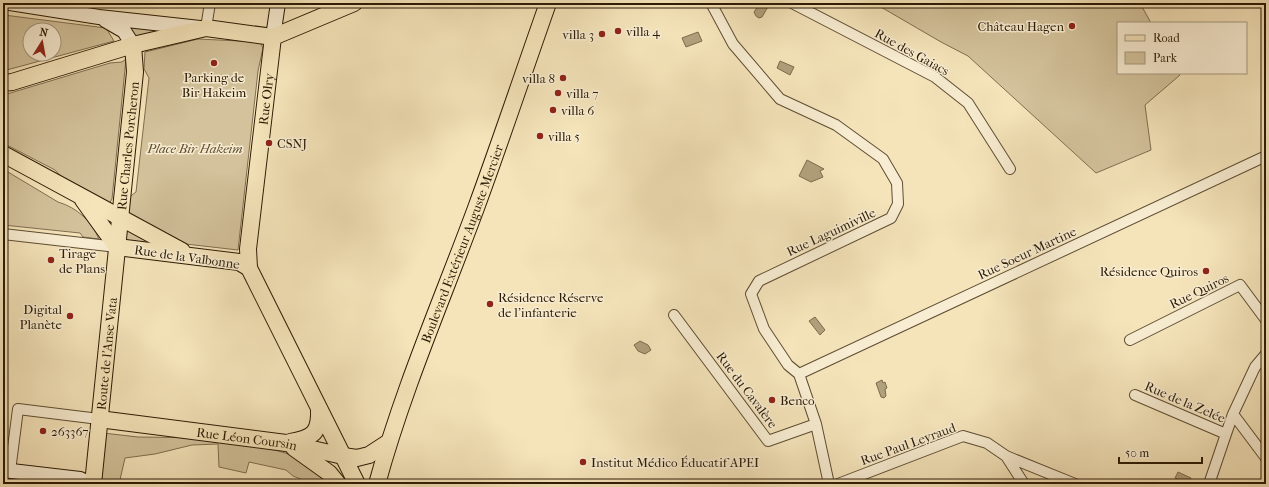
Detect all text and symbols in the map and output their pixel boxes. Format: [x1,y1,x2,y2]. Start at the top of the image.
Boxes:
place label: Château Hagen [978,19,1064,34]
marker: Château Hagen [1067,21,1077,31]
north arrow [22,22,62,62]
legend [1117,22,1247,74]
place label: villa 4 [626,24,660,39]
text: N [38,25,50,40]
street label: Rue des Gaiacs [872,25,952,79]
marker: villa 4 [613,26,623,36]
place label: villa 3 [562,27,594,42]
marker: villa 3 [597,29,607,39]
text: Road [1153,31,1180,45]
text: Park [1153,51,1178,65]
marker: Parking de Bir Hakeim [209,58,219,68]
place label: Parking de Bir Hakeim [182,70,246,100]
street label: Rue Olry [255,71,276,126]
place label: villa 8 [522,71,555,86]
marker: villa 8 [558,73,568,83]
street label: Rue Charles Porcheron [113,80,142,211]
place label: villa 7 [566,86,599,101]
marker: villa 7 [553,88,563,98]
place label: villa 6 [561,103,595,118]
marker: villa 6 [548,105,558,115]
place label: villa 5 [548,129,580,144]
marker: villa 5 [535,131,545,141]
place label: CSNJ [277,136,307,151]
marker: CSNJ [264,138,274,148]
park label: Place Bir Hakeim [146,141,243,156]
street label: Boulevard Extérieur Auguste Mercier [417,142,506,345]
street label: Rue Laguimiville [784,205,878,259]
street label: Rue Soeur Martine [975,223,1079,282]
street label: Rue de la Valbonne [133,242,241,272]
place label: Tirage de Plans [59,246,105,276]
marker: Tirage de Plans [46,255,56,265]
place label: Résidence Quiros [1100,264,1198,279]
marker: Résidence Quiros [1201,266,1211,276]
street label: Rue Quiros [1167,270,1231,312]
place label: Résidence Réserve de l'infanterie [498,290,604,320]
street label: Route de l'Anse Vata [93,296,120,411]
marker: Résidence Réserve de l'infanterie [485,299,495,309]
place label: Digital Planète [20,302,63,332]
marker: Digital Planète [65,311,75,321]
street label: Rue du Cavalère [713,349,781,432]
street label: Rue de la Zelée [1143,378,1228,426]
place label: Benco [780,393,815,408]
marker: Benco [767,395,777,405]
street label: Rue Paul Leyraud [858,420,958,468]
place label: 263367 [51,424,89,439]
street label: Rue Léon Coursin [196,424,299,453]
marker: 263367 [38,426,48,436]
scale bar [1119,439,1202,465]
text: 50 m [1125,446,1149,460]
place label: Institut Médico Éducatif APEI [591,455,759,470]
marker: Institut Médico Éducatif APEI [578,457,588,467]

